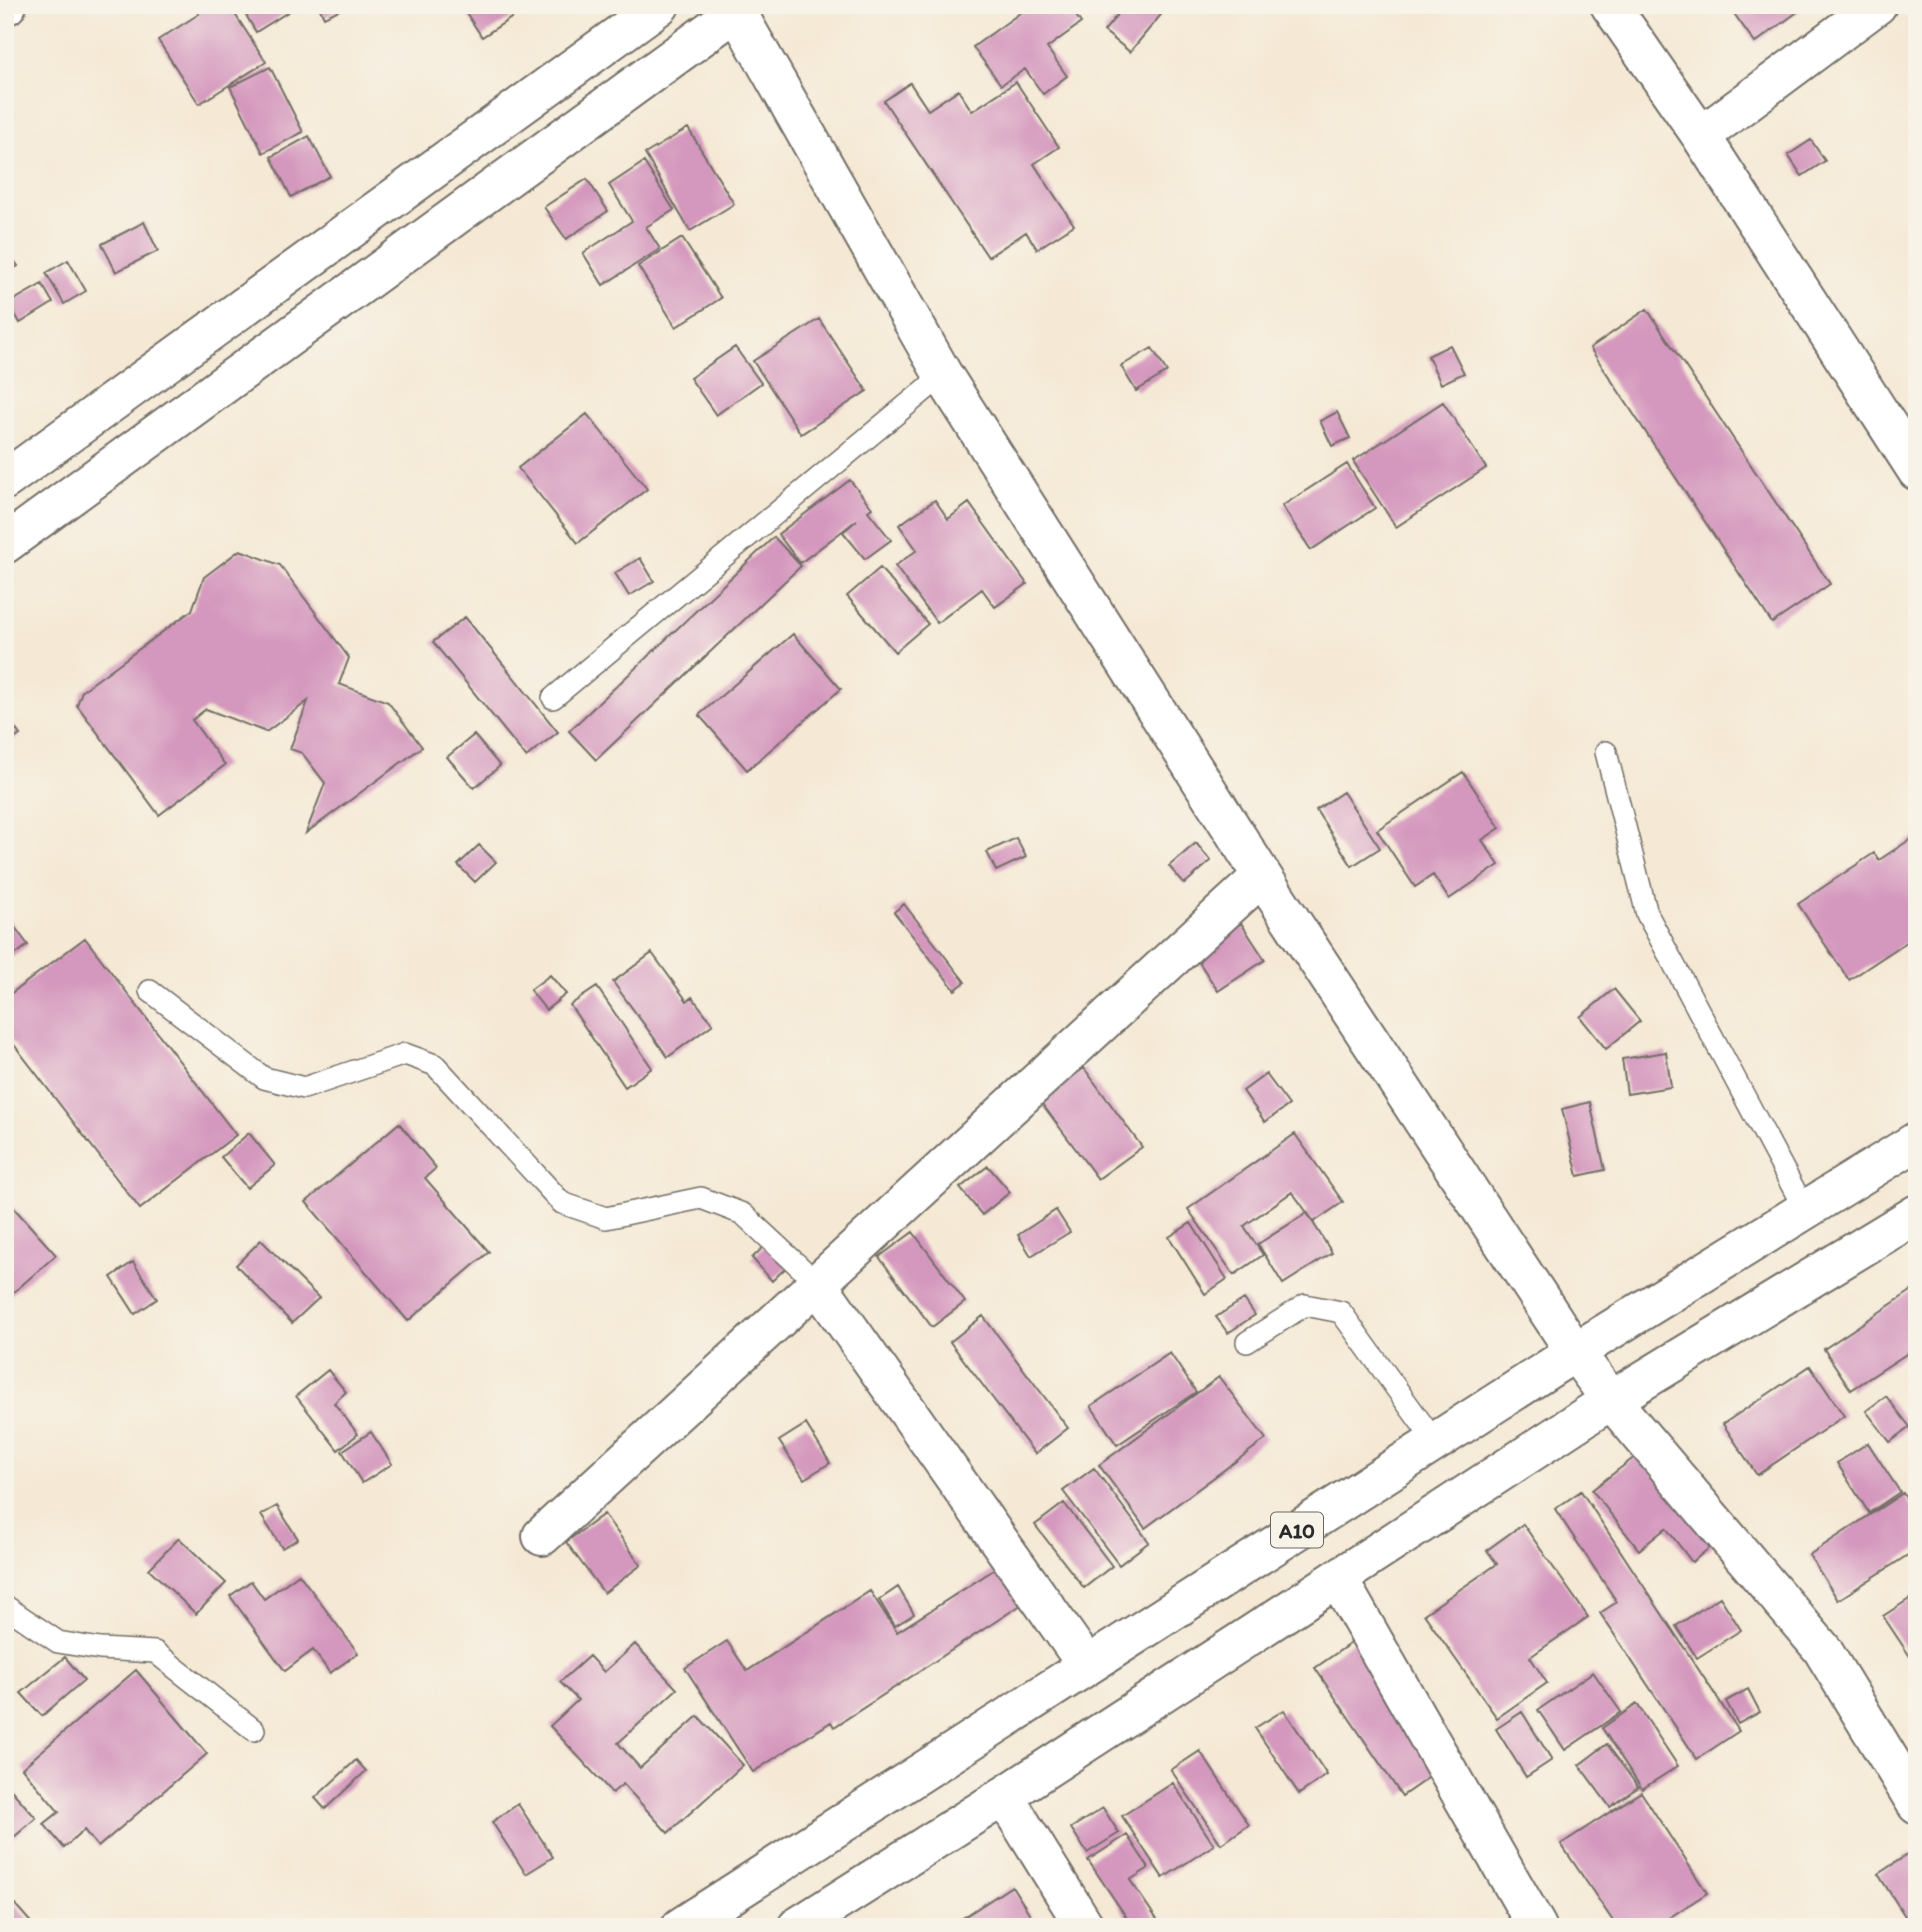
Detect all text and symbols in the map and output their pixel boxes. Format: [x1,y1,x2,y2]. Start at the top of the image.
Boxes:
road number: A10 [1271,1512,1323,1548]

